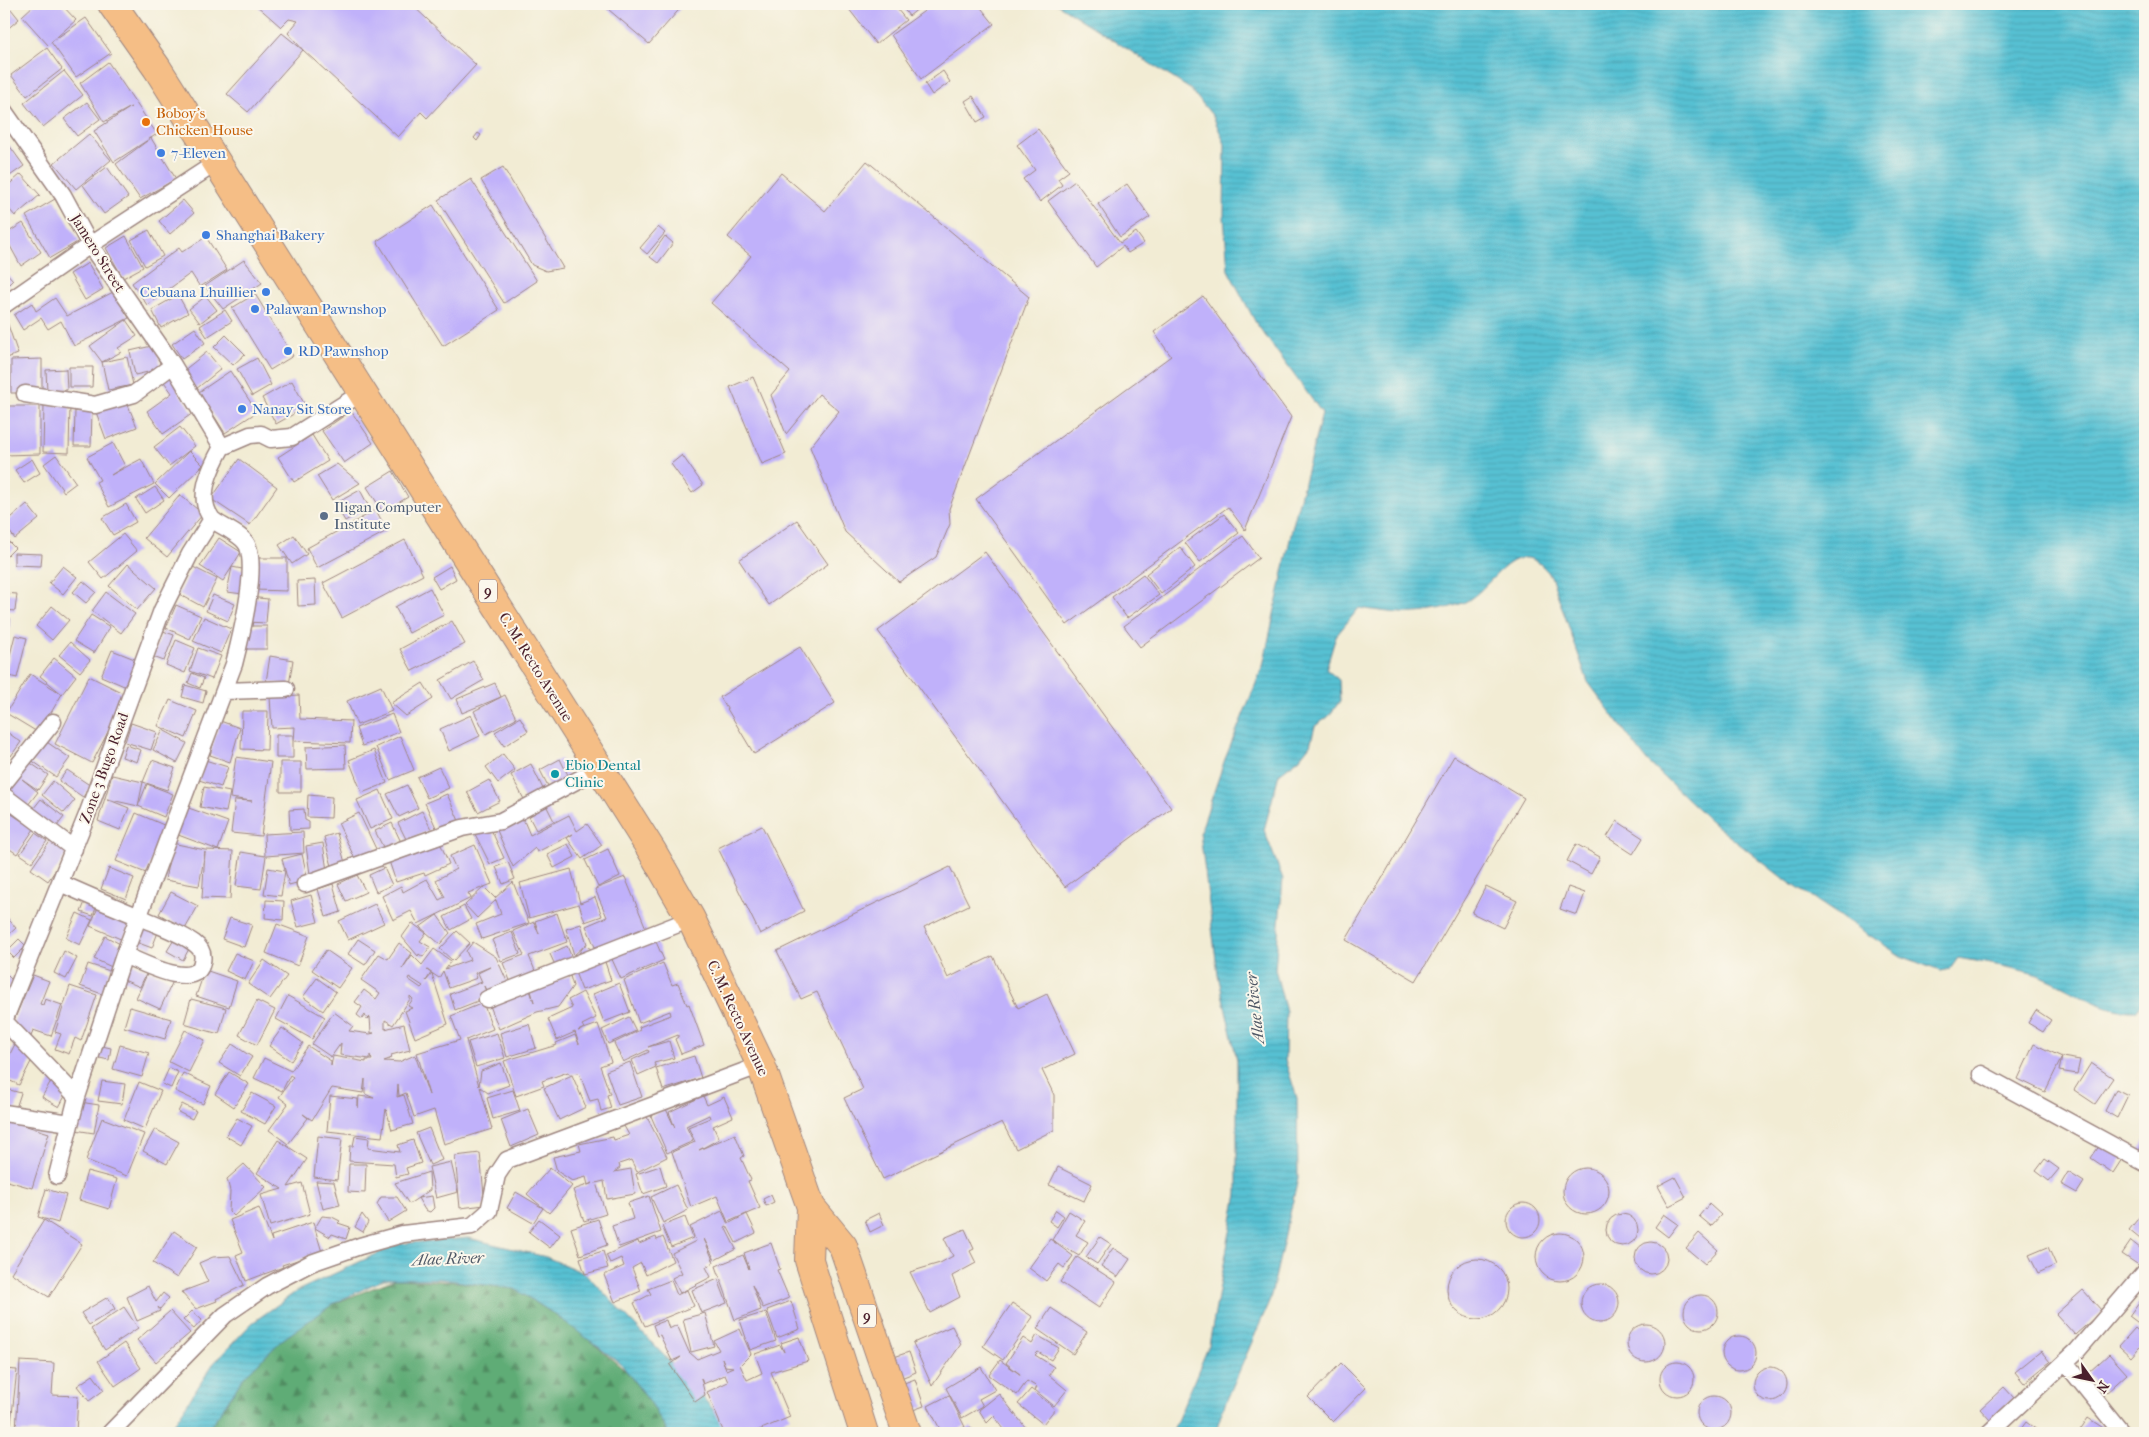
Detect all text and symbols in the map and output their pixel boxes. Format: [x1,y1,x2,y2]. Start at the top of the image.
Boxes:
place label: Boboy's Chicken House [156,104,253,139]
marker: Boboy's Chicken House [140,116,152,128]
place label: 7-Eleven [171,144,226,162]
marker: 7-Eleven [155,147,167,159]
street label: Jamero Street [66,210,129,296]
place label: Shanghai Bakery [216,226,326,244]
marker: Shanghai Bakery [200,229,212,241]
place label: Cebuana Lhuillier [140,283,257,301]
marker: Cebuana Lhuillier [260,286,272,298]
place label: Palawan Pawnshop [265,300,387,318]
marker: Palawan Pawnshop [249,303,261,315]
place label: RD Pawnshop [298,342,389,360]
marker: RD Pawnshop [282,345,294,357]
place label: Nanay Sit Store [252,400,352,418]
marker: Nanay Sit Store [236,403,248,415]
place label: Iligan Computer Institute [334,498,442,533]
marker: Iligan Computer Institute [318,510,330,522]
road number: 9 [479,580,497,602]
street label: C. M. Recto Avenue [495,609,577,725]
street label: Zone 3 Bugo Road [76,709,133,826]
place label: Ebio Dental Clinic [565,756,641,791]
marker: Ebio Dental Clinic [549,768,561,780]
street label: C. M. Recto Avenue [703,957,773,1079]
water label: Alae River [1241,970,1268,1047]
water label: Alae River [410,1248,486,1269]
road number: 9 [858,1304,876,1328]
north arrow [2066,1354,2116,1404]
text: N [2092,1378,2113,1396]

